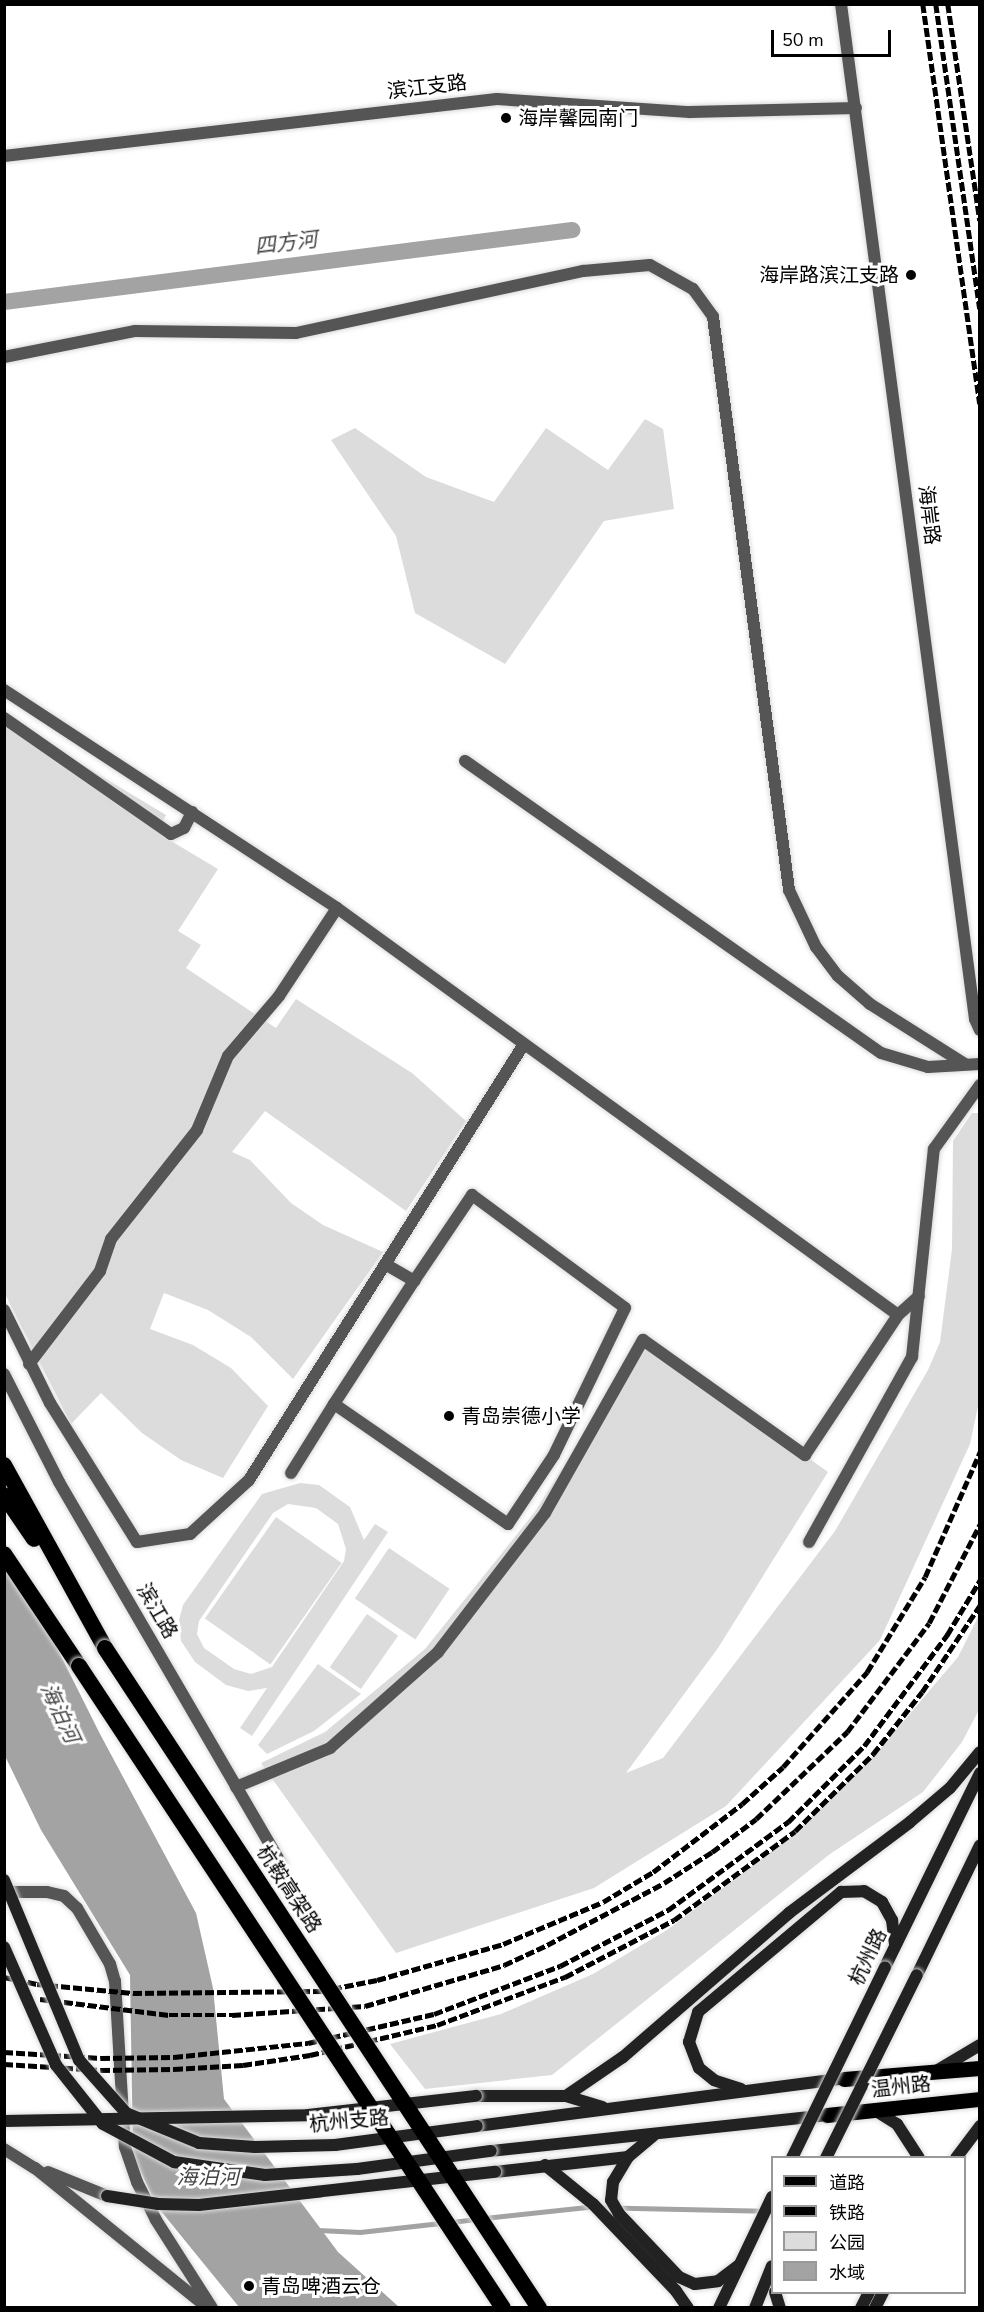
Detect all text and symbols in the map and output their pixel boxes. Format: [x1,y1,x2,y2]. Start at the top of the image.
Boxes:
scale bar [774,18,894,56]
text: 50 m [782,28,824,52]
street label: 滨江支路 [386,70,468,104]
place label: 海岸馨园南门 [518,106,638,130]
marker: 海岸馨园南门 [499,111,513,125]
water label: 四方河 [253,227,319,259]
place label: 海岸路滨江支路 [759,263,899,287]
marker: 海岸路滨江支路 [904,268,918,282]
street label: 海岸路 [913,484,945,546]
place label: 青岛崇德小学 [461,1404,581,1428]
marker: 青岛崇德小学 [442,1409,456,1423]
street label: 滨江路 [132,1579,182,1643]
water label: 海泊河 [35,1679,85,1747]
street label: 杭鞍高架路 [252,1841,326,1937]
street label: 杭州路 [844,1925,892,1989]
street label: 温州路 [870,2072,932,2102]
street label: 杭州支路 [308,2106,390,2136]
legend [771,2156,966,2294]
water label: 海泊河 [177,2164,239,2190]
text: 道路 [829,2171,865,2195]
text: 铁路 [829,2201,865,2225]
text: 公园 [829,2231,865,2255]
text: 水域 [829,2261,865,2285]
place label: 青岛啤酒云仓 [261,2274,381,2298]
marker: 青岛啤酒云仓 [242,2279,256,2293]

